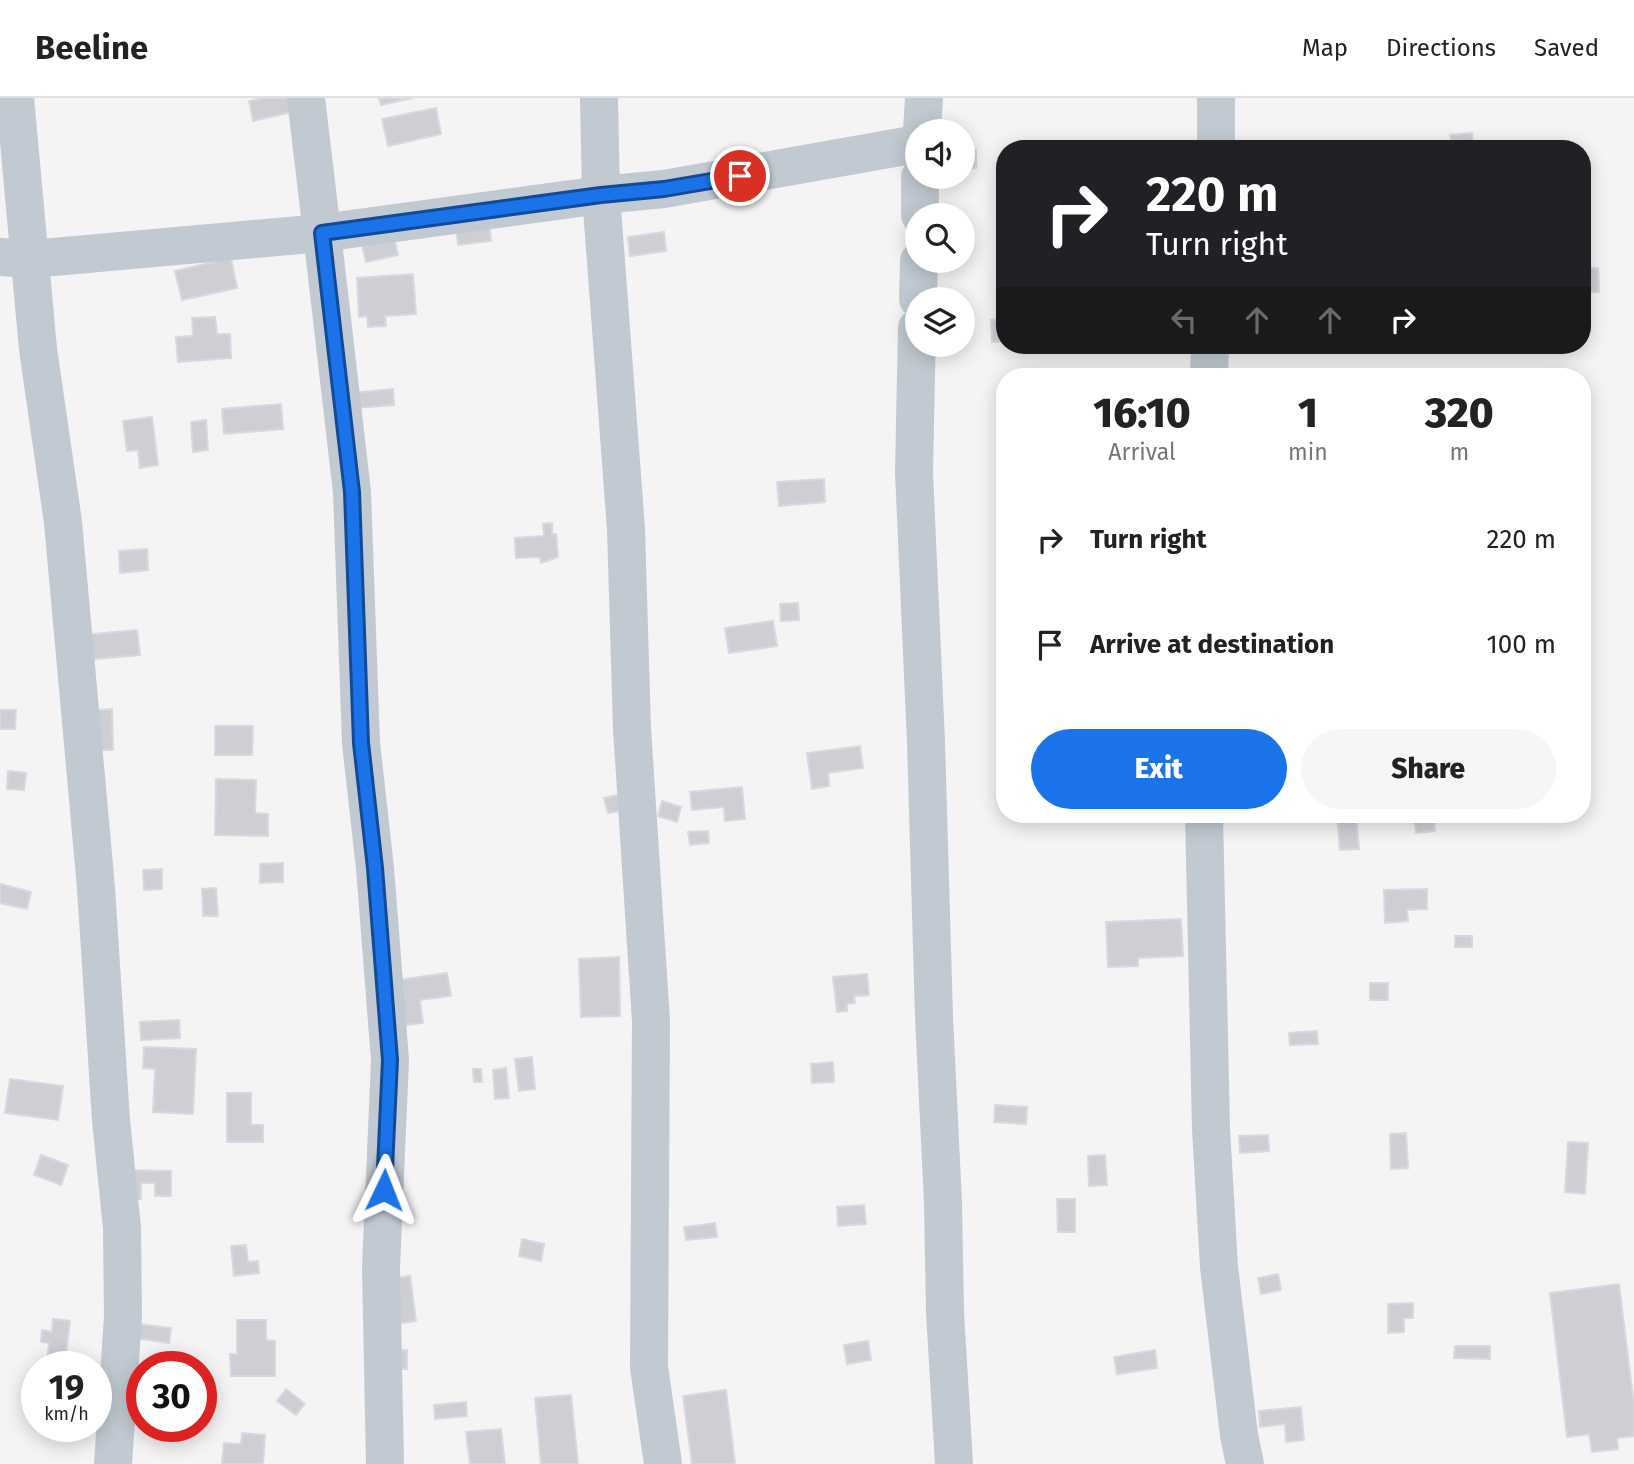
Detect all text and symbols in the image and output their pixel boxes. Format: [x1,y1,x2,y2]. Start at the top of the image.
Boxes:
text: Beeline [35,28,148,68]
text: Map [1302,34,1348,62]
text: Directions [1386,34,1496,62]
text: Saved [1534,34,1599,62]
map controls [905,119,975,357]
button: sound [905,119,975,189]
pin [710,146,770,206]
icon: arrive [721,157,759,195]
text: 220 m [1146,165,1278,224]
icon: right [1031,168,1122,259]
button: search [905,203,975,273]
text: Turn right [1146,225,1288,263]
button: layers [905,287,975,357]
icon: left [1165,301,1203,339]
icon: ahead [1238,301,1276,339]
icon: ahead [1311,301,1349,339]
icon: right [1384,301,1422,339]
text: 16:10 [1093,388,1191,438]
text: 1 [1298,388,1318,438]
text: 320 [1425,388,1494,438]
text: Arrival [1108,438,1176,466]
text: min [1288,438,1328,466]
text: m [1450,438,1469,466]
icon: right [1031,521,1069,559]
text: Turn right [1090,524,1207,555]
text: 220 m [1487,524,1556,555]
icon: arrive [1031,626,1069,664]
text: Arrive at destination [1090,629,1334,660]
text: 100 m [1487,629,1556,660]
button: Exit [1031,729,1287,809]
button: Share [1301,729,1556,809]
position arrow [347,1153,421,1227]
speed limit sign: 30 [126,1351,217,1442]
text: 19 [49,1366,84,1408]
text: km/h [44,1403,89,1425]

